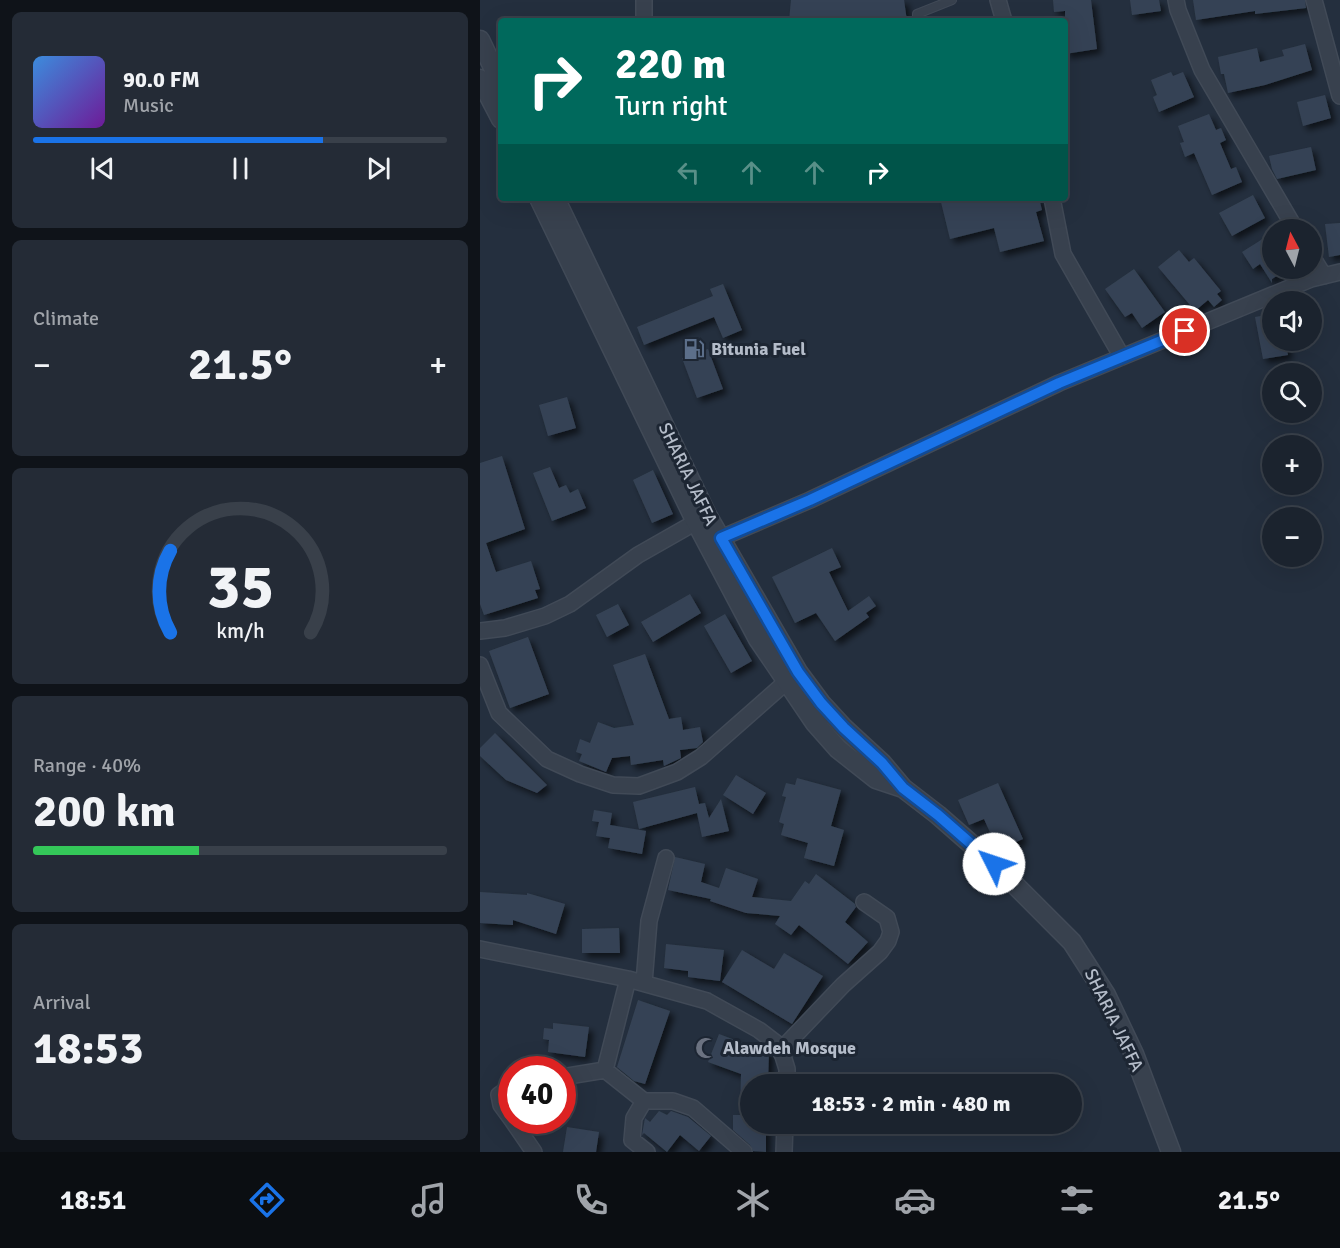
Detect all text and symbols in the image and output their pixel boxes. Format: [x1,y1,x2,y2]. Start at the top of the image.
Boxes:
text: 220 m [615,39,726,90]
icon: right [516,42,594,120]
text: 90.0 FM [123,66,200,93]
text: Turn right [615,90,728,123]
text: Music [123,93,174,118]
icon: previous [86,152,119,185]
icon: pause [224,152,257,185]
icon: next [362,152,395,185]
icon: left [672,156,705,189]
icon: ahead [735,156,768,189]
icon: ahead [798,156,831,189]
icon: right [861,156,894,189]
north arrow [1262,219,1322,279]
map controls [1262,219,1322,567]
button: sound [1262,291,1322,351]
pin [1159,305,1210,356]
text: Climate [33,306,99,331]
icon: arrive [1168,314,1201,347]
text: 21.5° [188,337,292,392]
fuel station icon: Bitunia Fuel [682,337,706,361]
place label: Bitunia Fuel [711,338,806,360]
text: − [33,345,51,386]
text: + [429,345,447,386]
button: search [1262,363,1322,423]
street label: SHARIA JAFFA [654,419,722,529]
button: + [1262,435,1322,495]
button: − [1262,507,1322,567]
text: 35 [206,548,274,625]
text: km/h [216,618,264,644]
text: Range · 40% [33,753,141,778]
text: 200 km [33,784,176,839]
position arrow [962,832,1026,896]
street label: SHARIA JAFFA [1080,965,1148,1075]
text: Arrival [33,990,91,1015]
text: 18:53 [33,1021,143,1076]
mosque icon: Alawdeh Mosque [694,1036,718,1060]
place label: Alawdeh Mosque [723,1037,856,1059]
speed limit sign: 40 [498,1056,576,1134]
text: 18:53 · 2 min · 480 m [811,1090,1011,1117]
icon: directions [246,1179,288,1221]
icon: music [408,1179,450,1221]
icon: phone [570,1179,612,1221]
icon: climate [732,1179,774,1221]
icon: car [894,1179,936,1221]
icon: filters [1056,1179,1098,1221]
text: 18:51 [60,1184,126,1217]
text: 21.5° [1218,1184,1280,1217]

